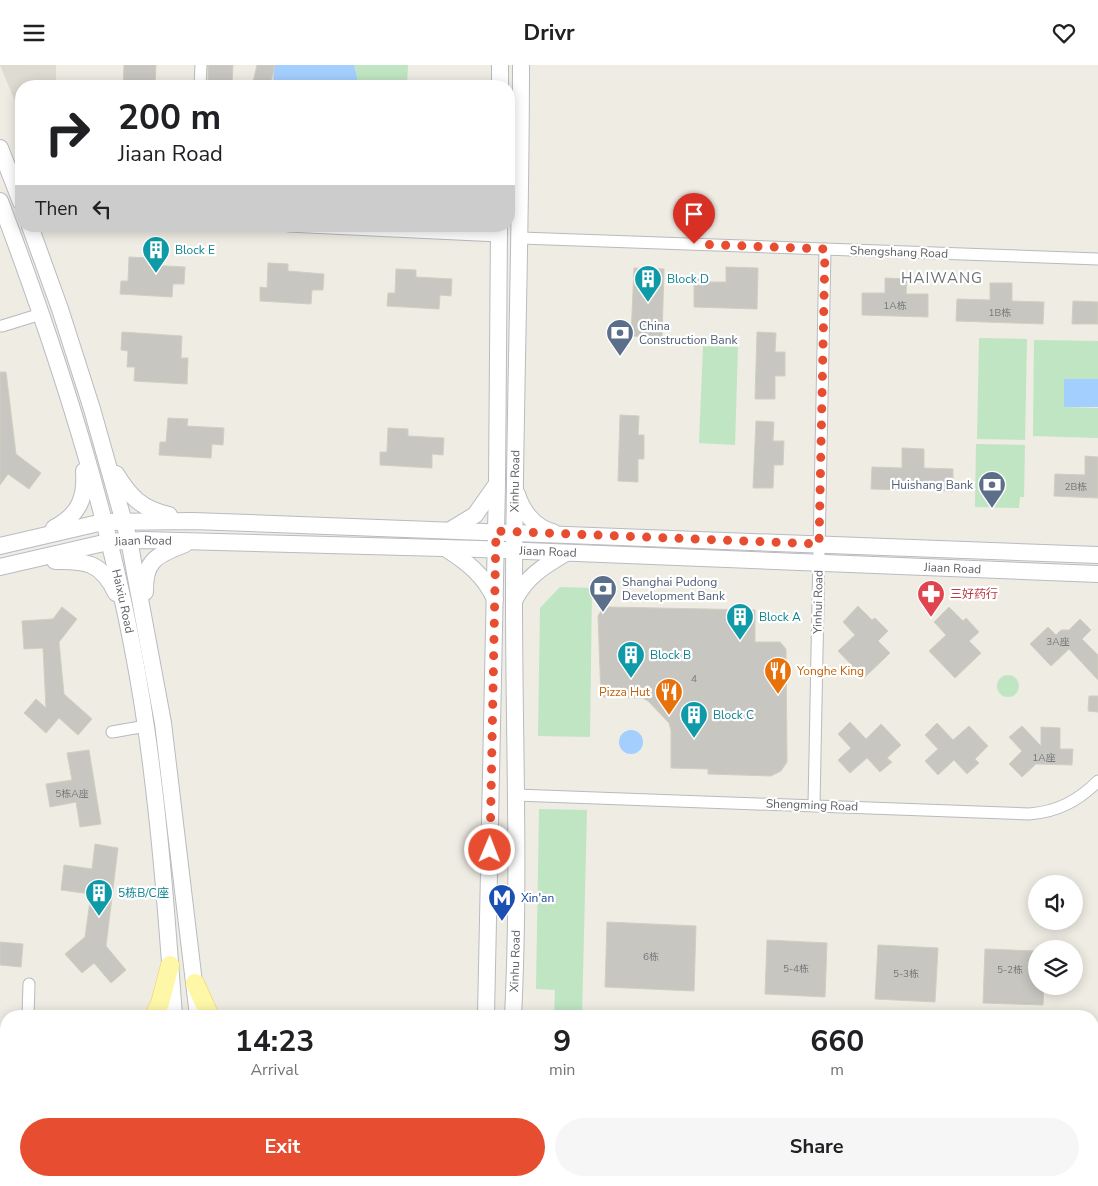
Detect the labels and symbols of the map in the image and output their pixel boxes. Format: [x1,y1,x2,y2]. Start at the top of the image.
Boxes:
pin [673,193,715,244]
building icon: Block E [141,235,171,274]
place label: Block E [175,242,215,258]
street label: Shengshang Road [850,242,948,262]
building icon: Block D [633,264,663,303]
district label: HAIWANG [901,268,983,288]
place label: Block D [667,271,709,287]
house number: 1A栋 [883,299,907,313]
house number: 1B栋 [989,306,1011,320]
bank icon: China Construction Bank [605,318,635,357]
place label: China Construction Bank [639,318,738,348]
street label: Xinhu Road [507,450,523,512]
bank icon: Huishang Bank [977,470,1007,509]
place label: Huishang Bank [891,477,974,493]
house number: 2B栋 [1065,480,1087,494]
street label: Jiaan Road [113,532,172,550]
street label: Jiaan Road [518,543,577,561]
street label: Jiaan Road [923,559,982,577]
street label: Haixiu Road [108,568,138,635]
street label: Yinhui Road [809,570,827,635]
bank icon: Shanghai Pudong Development Bank [588,574,618,613]
place label: Shanghai Pudong Development Bank [622,574,726,604]
pharmacy icon: 三好药行 [916,579,946,618]
place label: 三好药行 [950,586,998,602]
building icon: Block A [725,602,755,641]
place label: Block A [759,609,801,625]
house number: 3A座 [1046,635,1070,649]
building icon: Block B [616,640,646,679]
place label: Block B [650,647,691,663]
restaurant icon: Yonghe King [763,656,793,695]
place label: Yonghe King [796,663,864,679]
house number: 4 [691,672,697,686]
restaurant icon: Pizza Hut [654,677,684,716]
place label: Pizza Hut [599,684,651,700]
building icon: Block C [679,700,709,739]
place label: Block C [713,707,754,723]
house number: 1A座 [1032,751,1056,765]
house number: 5栋A座 [55,787,89,801]
street label: Shengming Road [766,795,858,815]
position arrow [463,823,515,875]
building icon: 5栋B/C座 [84,878,114,917]
metro station icon: Xin'an [487,883,517,922]
place label: 5栋B/C座 [118,885,169,901]
place label: Xin'an [521,890,554,906]
street label: Xinhu Road [506,930,524,992]
house number: 6栋 [643,950,659,964]
house number: 5-4栋 [783,962,809,976]
house number: 5-2栋 [997,963,1023,977]
house number: 5-3栋 [893,967,919,981]

